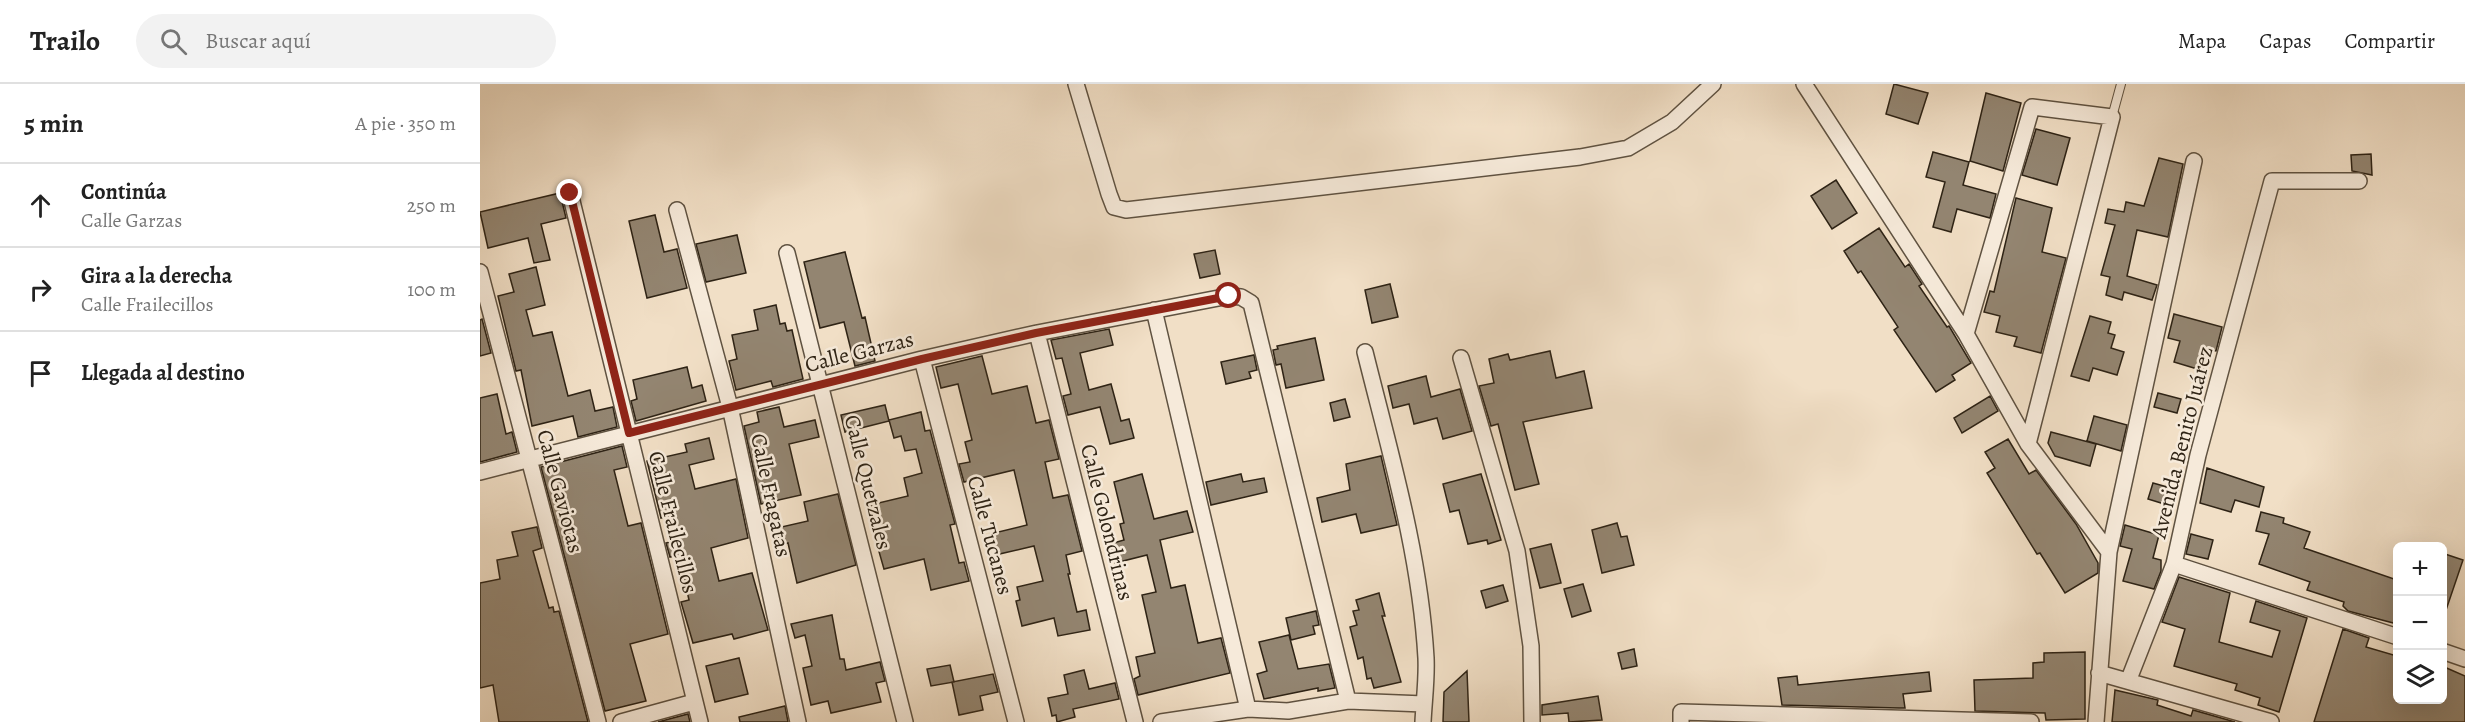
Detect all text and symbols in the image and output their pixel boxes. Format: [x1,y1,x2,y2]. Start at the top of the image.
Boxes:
search box [136,14,556,68]
text: Trailo [30,22,100,60]
icon: search [157,25,190,58]
text: Buscar aquí [205,26,311,56]
text: Mapa [2178,27,2226,55]
text: Capas [2259,27,2312,55]
text: Compartir [2345,27,2435,55]
text: 5 min [24,106,84,141]
text: A pie · 350 m [355,110,456,137]
text: Continúa [81,177,167,207]
route end [556,179,582,205]
icon: ahead [24,189,57,222]
text: 250 m [407,192,456,219]
text: Calle Garzas [81,207,182,234]
text: Gira a la derecha [81,261,232,291]
icon: right [24,273,57,306]
text: 100 m [407,276,456,303]
route start [1215,282,1241,308]
text: Calle Frailecillos [81,291,214,318]
street label: Calle Garzas [802,324,917,380]
street label: Avenida Benito Juárez [2143,343,2220,542]
icon: arrive [24,357,57,390]
text: Llegada al destino [81,358,245,388]
street label: Calle Quetzales [837,412,899,553]
street label: Calle Gaviotas [529,426,591,556]
street label: Calle Fragatas [743,431,799,560]
street label: Calle Golondrinas [1073,441,1141,604]
street label: Calle Frailecillos [641,448,705,597]
street label: Calle Tucanes [960,472,1020,598]
map controls [2393,542,2447,704]
button: + [2393,542,2447,596]
button: − [2393,596,2447,650]
button: layers [2393,650,2447,704]

